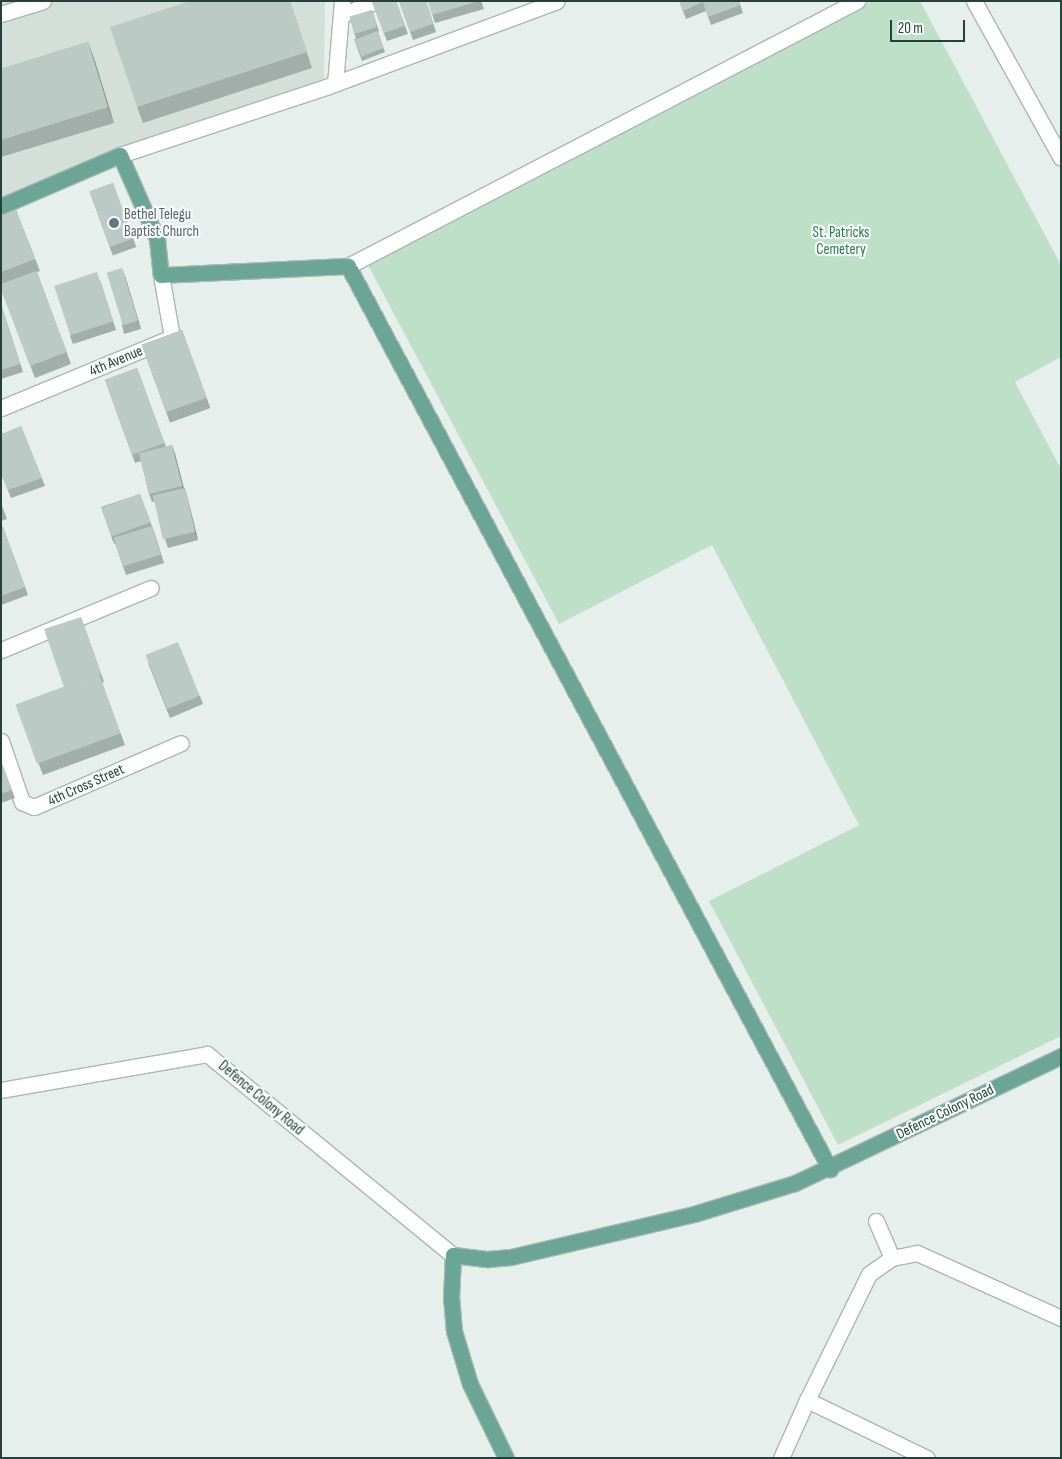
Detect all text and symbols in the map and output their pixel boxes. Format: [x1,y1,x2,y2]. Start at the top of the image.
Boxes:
scale bar [892,10,967,42]
text: 20 m [898,19,923,38]
place label: Bethel Telegu Baptist Church [124,205,199,240]
marker: Bethel Telegu Baptist Church [108,217,120,229]
park label: St. Patricks Cemetery [813,223,869,258]
street label: 4th Avenue [87,342,145,380]
street label: 4th Cross Street [45,760,127,810]
street label: Defence Colony Road [215,1057,307,1139]
street label: Defence Colony Road [893,1081,997,1143]

